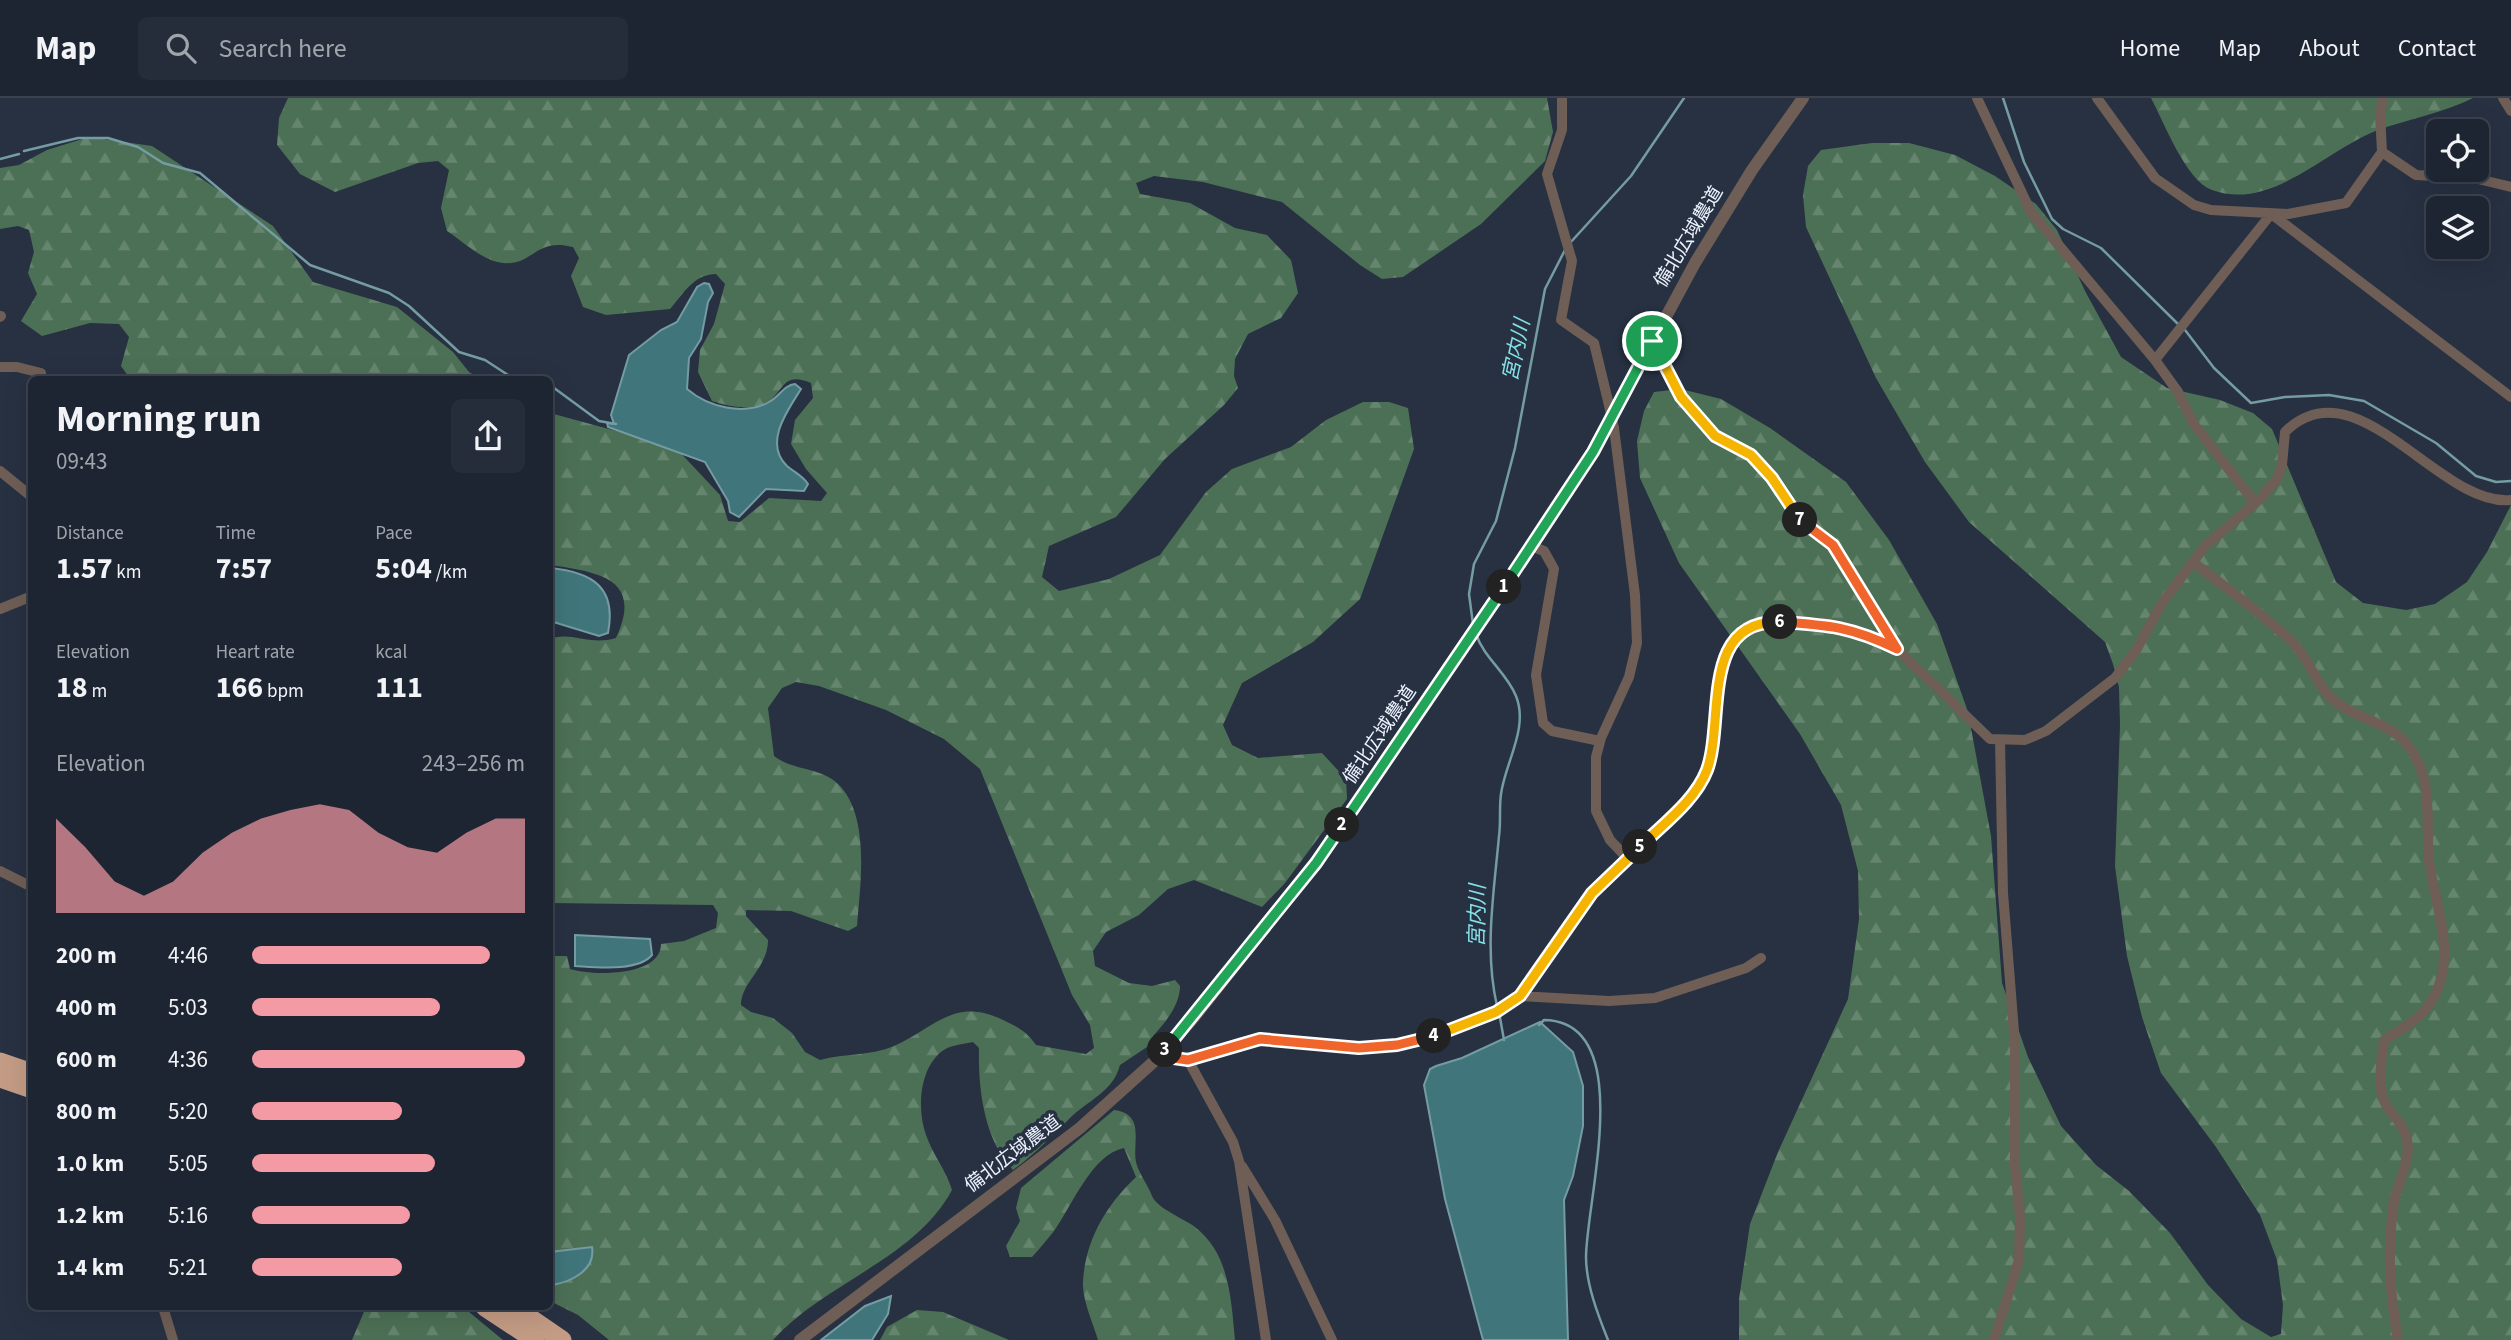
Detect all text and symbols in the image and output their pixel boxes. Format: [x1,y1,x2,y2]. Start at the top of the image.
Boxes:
search box [138,17,628,80]
text: Map [35,25,96,72]
icon: search [162,29,200,67]
text: Search here [218,30,347,67]
text: Home [2120,31,2180,66]
text: Map [2218,31,2261,66]
text: About [2299,31,2360,66]
text: Contact [2398,31,2476,66]
map controls [2426,119,2489,259]
button: locate [2426,119,2489,182]
street label: 備北広域農道 [1648,181,1730,293]
button: layers [2426,196,2489,259]
pin [1622,311,1682,371]
water label: 宮内川 [1495,314,1538,384]
icon: arrive [1633,322,1671,360]
text: Morning run [56,392,261,446]
button: share [451,399,525,473]
text: 09:43 [56,445,107,478]
pin: 7 [1783,502,1818,538]
text: 7 [1794,506,1805,533]
text: Distance [56,520,124,547]
text: Time [216,520,256,547]
text: Pace [375,520,413,547]
text: 1.57 [56,547,113,590]
text: 7:57 [216,547,272,590]
text: 5:04 [375,547,432,590]
text: km [113,559,142,586]
text: /km [432,559,467,586]
pin: 1 [1486,570,1522,604]
text: 1 [1498,573,1509,600]
pin: 6 [1762,604,1798,640]
text: 6 [1774,608,1785,635]
text: Elevation [56,639,130,666]
text: Heart rate [216,639,295,666]
text: kcal [375,639,407,666]
text: 18 [56,666,88,709]
text: 166 [216,666,263,709]
text: 111 [375,666,423,709]
text: m [88,678,107,705]
text: bpm [263,678,304,705]
street label: 備北広域農道 [1337,680,1423,790]
text: Elevation [56,747,146,780]
text: 243–256 m [422,747,525,780]
pin: 2 [1324,808,1360,842]
text: 2 [1336,811,1347,838]
pin: 5 [1622,830,1658,864]
text: 5 [1634,833,1645,860]
water label: 宮内川 [1461,882,1493,948]
text: 200 m [56,939,117,972]
text: 4:46 [168,939,208,972]
text: 400 m [56,991,117,1024]
text: 5:03 [168,991,208,1024]
pin: 4 [1416,1018,1452,1054]
text: 4 [1428,1022,1439,1049]
pin: 3 [1148,1032,1182,1068]
text: 3 [1159,1036,1170,1063]
text: 600 m [56,1043,117,1076]
text: 4:36 [168,1043,208,1076]
text: 800 m [56,1095,117,1128]
text: 5:20 [168,1095,208,1128]
street label: 備北広域農道 [959,1109,1067,1199]
text: 1.0 km [56,1147,124,1180]
text: 5:05 [168,1147,208,1180]
text: 1.2 km [56,1199,124,1232]
text: 5:16 [168,1199,208,1232]
text: 1.4 km [56,1251,124,1284]
text: 5:21 [168,1251,208,1284]

